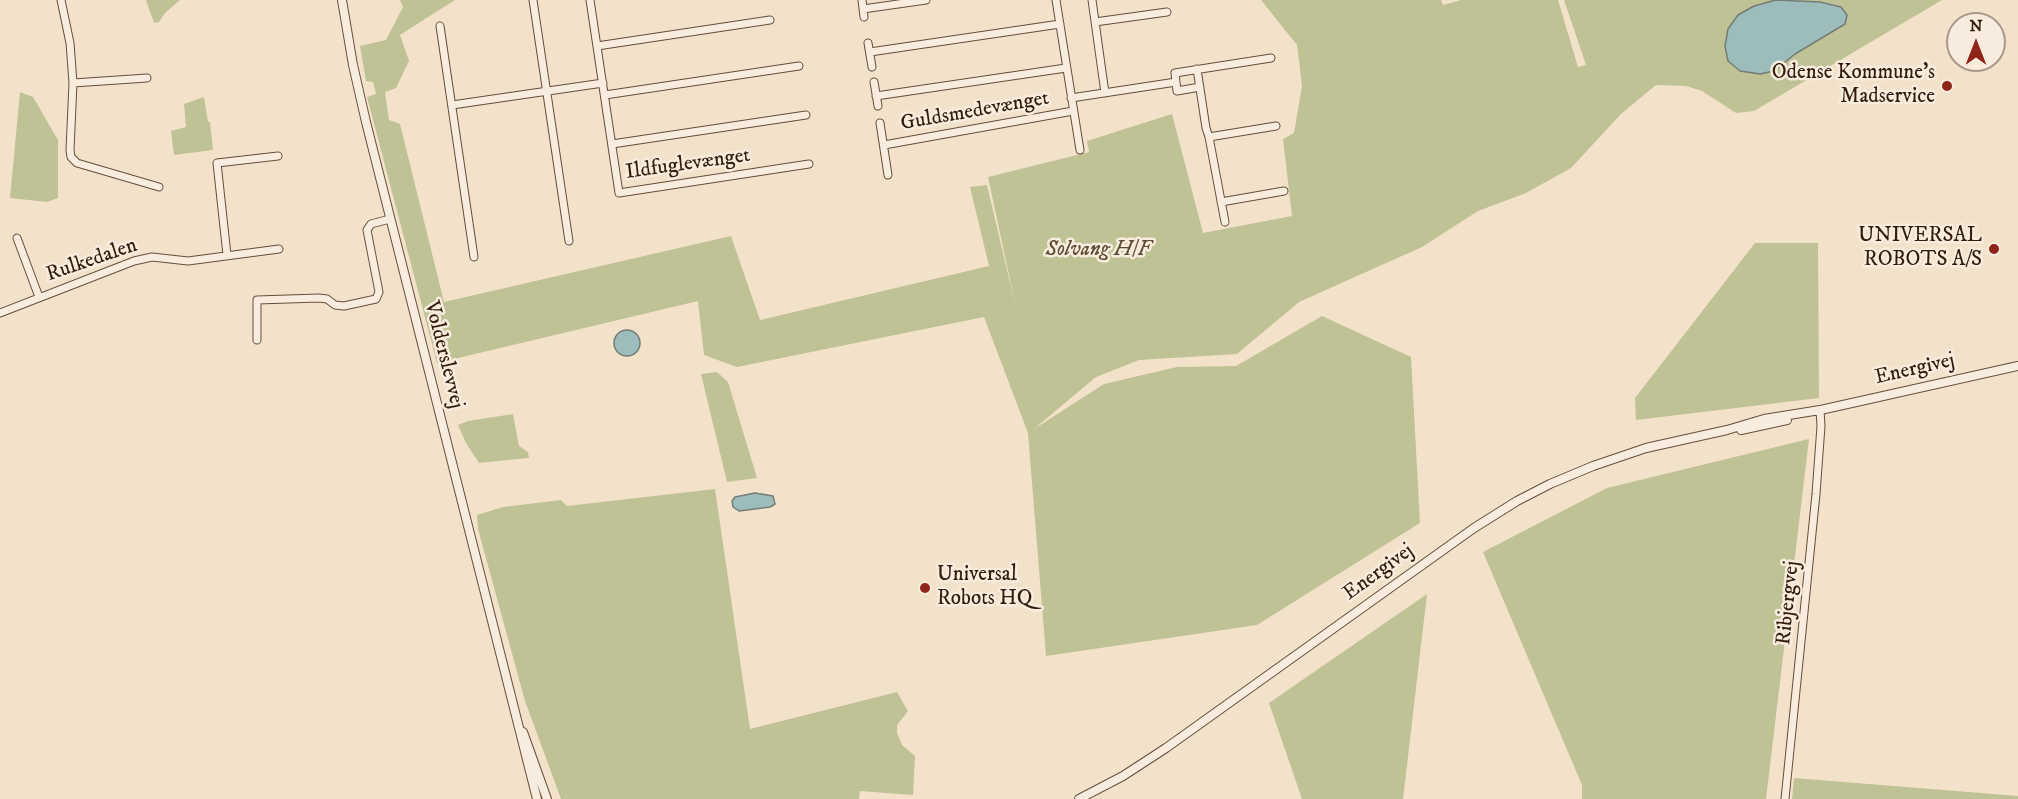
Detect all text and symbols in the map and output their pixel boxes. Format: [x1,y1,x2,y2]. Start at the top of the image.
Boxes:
north arrow [1946,12,2006,72]
text: N [1969,16,1983,36]
place label: Odense Kommune's Madservice [1772,61,1935,111]
marker: Odense Kommune's Madservice [1940,79,1954,93]
street label: Guldsmedevænget [899,87,1051,137]
street label: Ildfuglevænget [624,144,752,186]
place label: UNIVERSAL ROBOTS A/S [1858,224,1982,274]
street label: Rulkedalen [43,234,141,288]
park label: Solvang H/F [1045,238,1151,264]
marker: UNIVERSAL ROBOTS A/S [1987,242,2001,256]
street label: Volderslevvej [418,299,468,411]
street label: Energivej [1873,349,1957,391]
street label: Energivej [1339,539,1419,607]
street label: Ribjergvej [1772,560,1806,646]
place label: Universal Robots HQ [937,563,1032,613]
marker: Universal Robots HQ [918,581,932,595]

